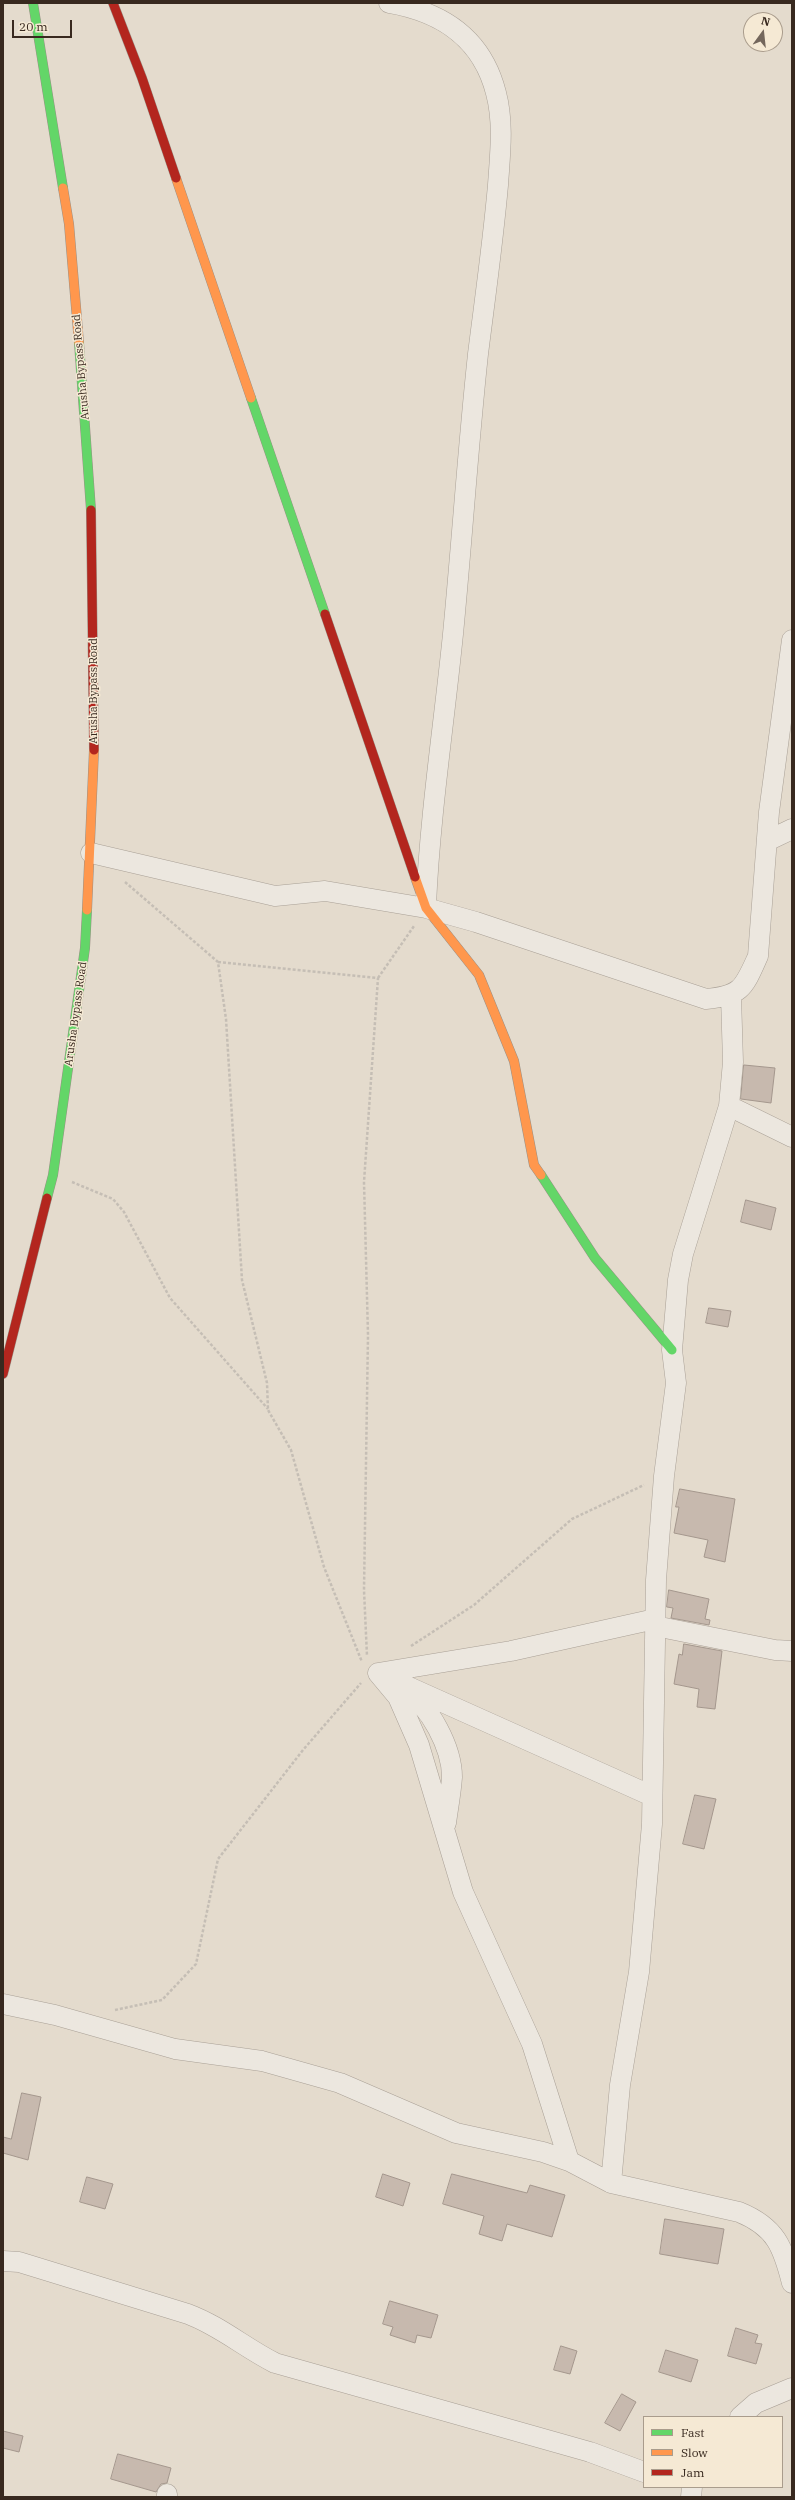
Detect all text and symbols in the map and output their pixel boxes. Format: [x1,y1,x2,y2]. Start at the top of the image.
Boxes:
scale bar [14,12,74,38]
north arrow [743,12,783,52]
text: N [760,13,772,29]
text: 20 m [19,19,48,34]
street label: Arusha Bypass Road [70,314,92,420]
street label: Arusha Bypass Road [87,638,101,744]
street label: Arusha Bypass Road [62,961,90,1067]
legend [643,2416,783,2488]
text: Fast [681,2425,705,2440]
text: Slow [681,2445,708,2460]
text: Jam [681,2465,704,2480]

